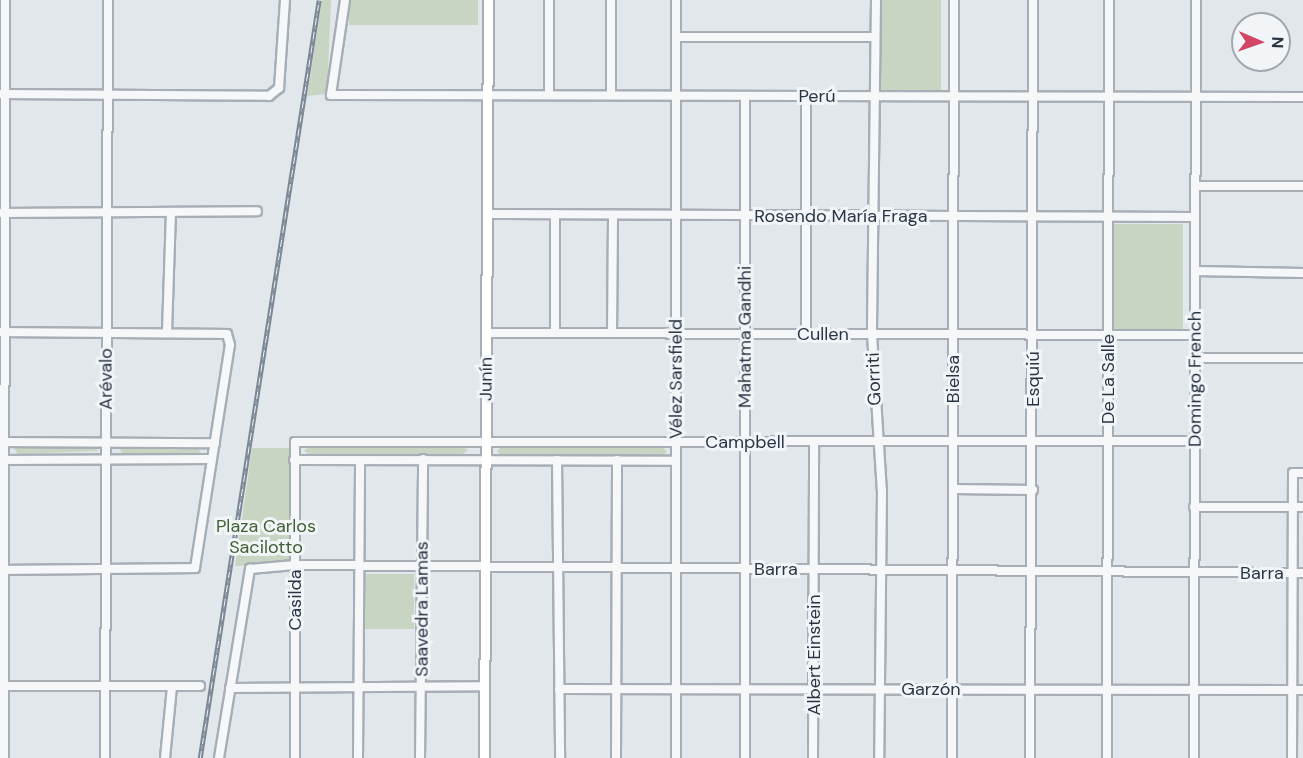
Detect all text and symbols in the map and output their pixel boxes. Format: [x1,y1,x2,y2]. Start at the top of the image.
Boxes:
north arrow [1231,12,1291,72]
text: N [1267,36,1288,49]
street label: Perú [798,85,836,107]
street label: Rosendo María Fraga [754,205,928,227]
street label: Mahatma Gandhi [734,266,756,408]
street label: Domingo French [1184,311,1206,447]
street label: Vélez Sarsfield [665,319,687,439]
street label: Cullen [797,323,849,345]
street label: De La Salle [1097,334,1119,424]
street label: Arévalo [95,348,117,410]
street label: Esquiú [1022,351,1044,407]
street label: Gorriti [862,352,886,406]
street label: Bielsa [942,355,964,403]
street label: Junín [475,357,497,401]
street label: Campbell [705,431,785,453]
park label: Plaza Carlos Sacilotto [216,516,316,558]
street label: Saavedra Lamas [411,541,433,677]
street label: Barra [754,558,798,580]
street label: Barra [1240,562,1284,584]
street label: Casilda [284,569,306,631]
street label: Albert Einstein [803,594,825,716]
street label: Garzón [901,678,961,700]

